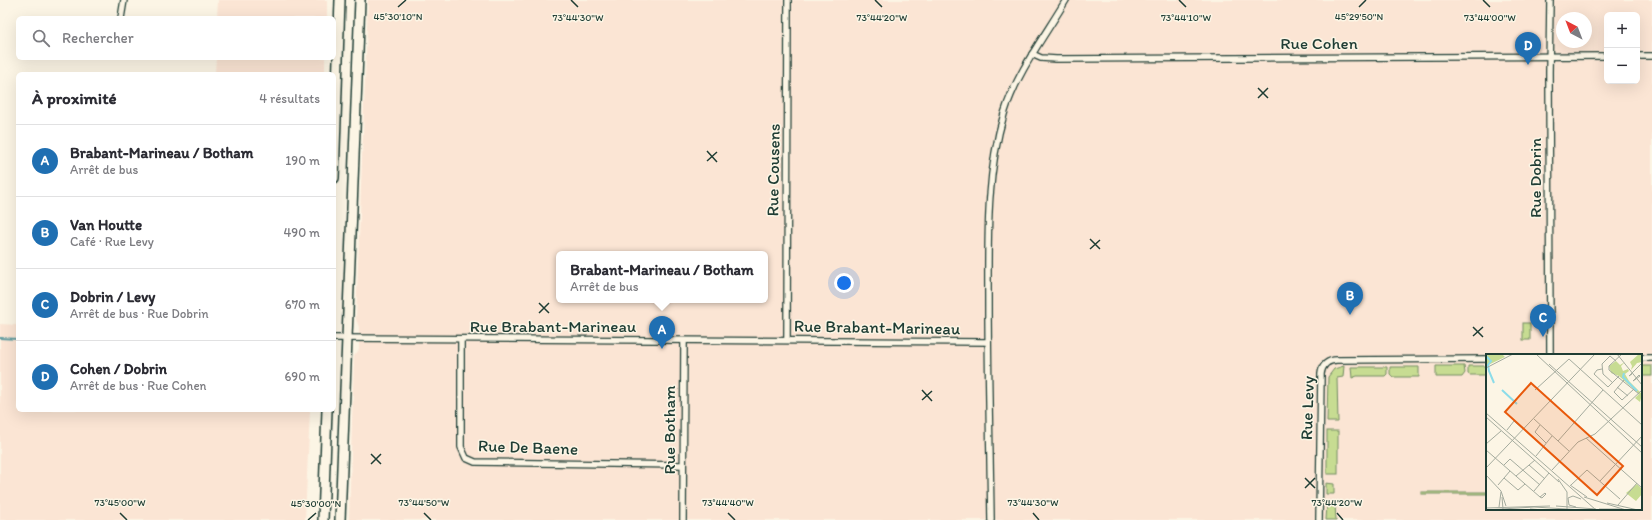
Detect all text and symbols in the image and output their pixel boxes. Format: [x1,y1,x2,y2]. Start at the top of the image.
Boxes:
text: 45°30'10"N [374,10,423,23]
text: 45°29'50"N [1335,10,1383,23]
text: 73°44'30"W [552,11,604,24]
text: 73°44'20"W [857,11,908,24]
text: 73°44'10"W [1161,11,1212,24]
text: 73°44'00"W [1464,11,1516,24]
north arrow [1556,12,1592,48]
map controls [1604,12,1640,84]
button: + [1604,12,1640,48]
search box [16,16,336,60]
icon: search [30,27,52,49]
text: Rechercher [62,29,134,47]
pin: D [1515,32,1541,65]
street label: Rue Cohen [1280,33,1358,53]
button: − [1604,48,1640,84]
text: À proximité [32,88,117,108]
text: 4 résultats [259,91,320,106]
street label: Rue Cousens [762,123,784,217]
street label: Rue Dobrin [1525,138,1545,218]
text: Brabant-Marineau / Botham [70,144,253,162]
text: A [41,153,49,168]
text: 190 m [285,153,320,168]
text: Arrêt de bus [70,162,138,177]
text: Van Houtte [70,216,142,234]
text: B [41,225,49,240]
text: 490 m [284,225,320,240]
text: Café · Rue Levy [70,234,154,249]
popup [556,251,768,303]
text: Brabant-Marineau / Botham [570,261,754,279]
your location [834,273,854,293]
text: Arrêt de bus [570,279,639,294]
pin: B [1337,282,1363,315]
text: Dobrin / Levy [70,288,155,306]
text: C [41,297,49,312]
text: 670 m [285,297,320,312]
pin: C [1530,304,1556,337]
text: Arrêt de bus · Rue Dobrin [70,306,209,321]
street label: Rue Brabant-Marineau [470,316,637,336]
pin: A [649,316,675,349]
street label: Rue Brabant-Marineau [794,316,961,338]
inset map [1486,354,1642,510]
text: Cohen / Dobrin [70,360,167,378]
text: D [41,369,49,384]
text: 690 m [284,369,320,384]
street label: Rue Levy [1296,376,1318,440]
text: Arrêt de bus · Rue Cohen [70,378,207,393]
street label: Rue Botham [659,385,679,475]
street label: Rue De Baene [478,435,578,459]
text: 73°45'00"W [95,496,146,509]
text: 73°44'50"W [399,496,450,509]
text: 73°44'40"W [702,496,754,509]
text: 73°44'30"W [1007,496,1059,509]
text: 73°44'20"W [1312,496,1363,509]
text: 45°30'00"N [291,497,341,510]

